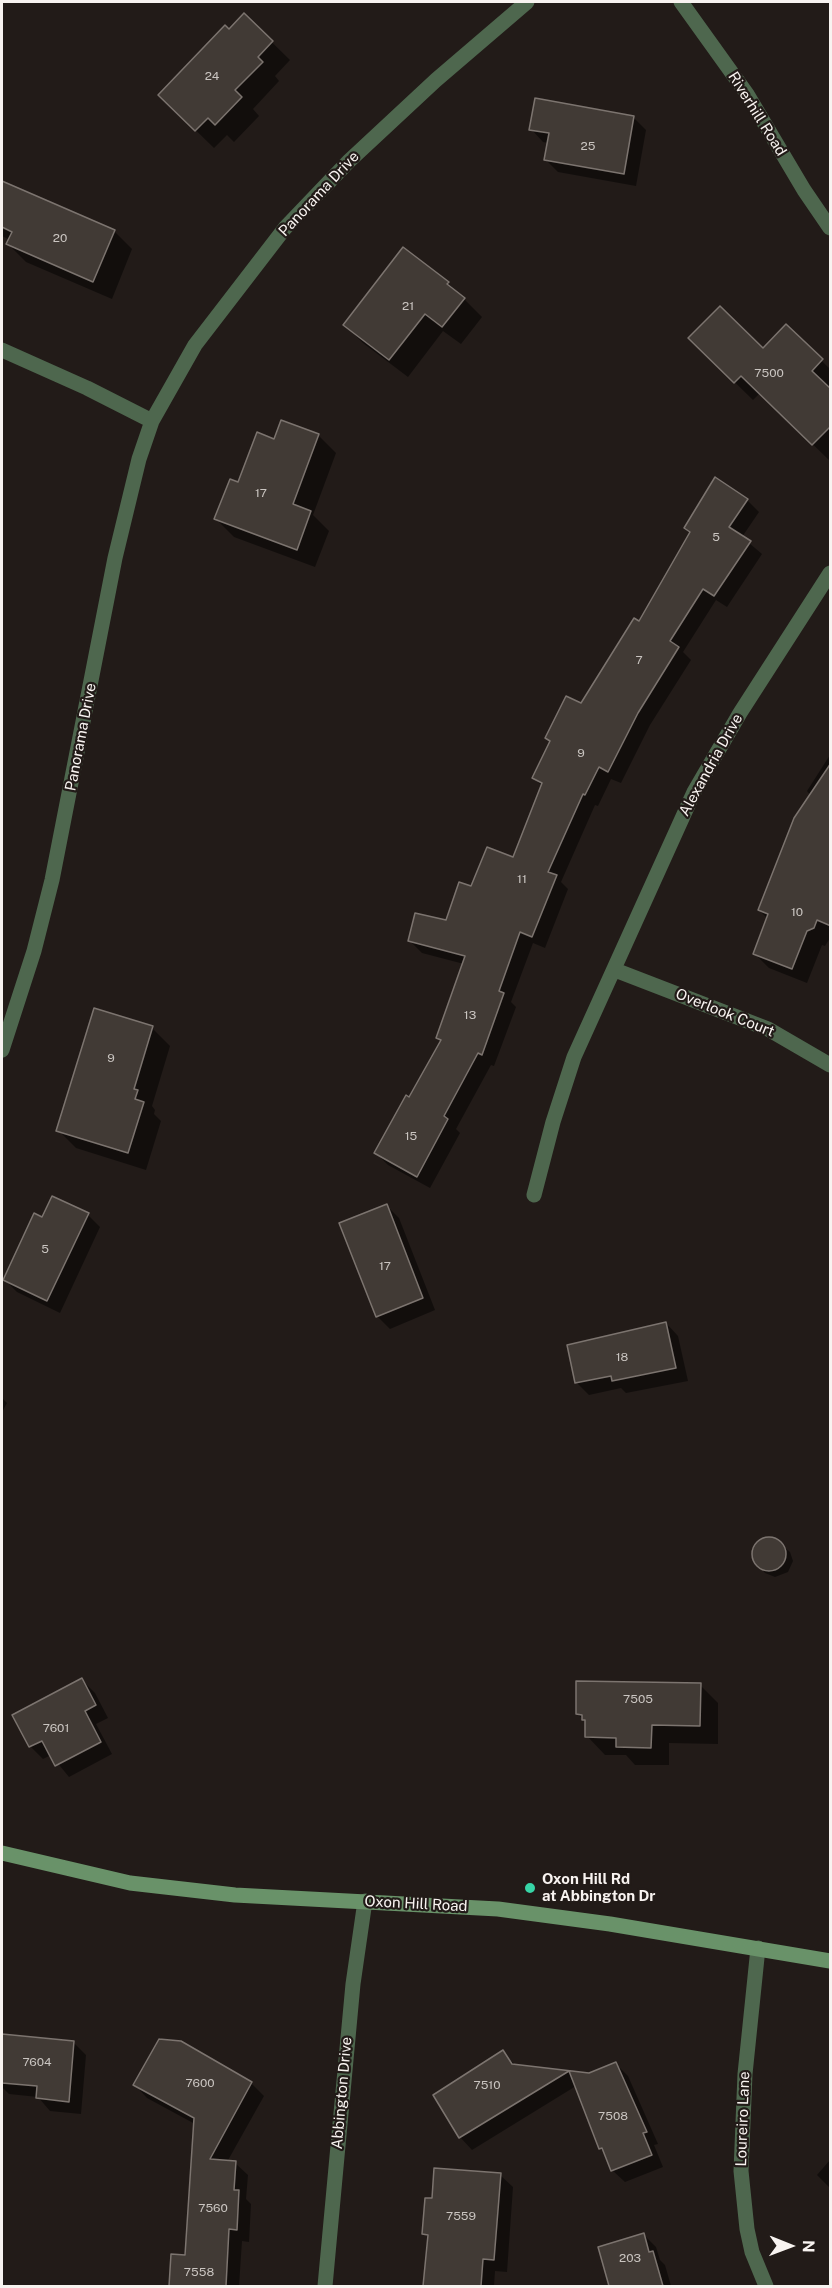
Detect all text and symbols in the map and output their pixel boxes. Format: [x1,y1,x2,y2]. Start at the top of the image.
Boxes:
house number: 24 [205,69,219,83]
street label: Riverhill Road [724,69,790,159]
house number: 25 [581,139,595,153]
street label: Panorama Drive [275,148,363,240]
house number: 20 [53,231,67,245]
house number: 21 [402,299,414,313]
house number: 7500 [754,366,784,380]
house number: 17 [255,486,267,500]
house number: 5 [712,530,720,544]
house number: 7 [635,653,643,667]
street label: Panorama Drive [62,682,100,792]
street label: Alexandria Drive [675,711,747,819]
house number: 9 [577,746,585,760]
house number: 11 [517,872,527,886]
house number: 10 [791,905,803,919]
street label: Overlook Court [673,985,777,1041]
house number: 13 [464,1008,476,1022]
house number: 9 [107,1051,115,1065]
house number: 15 [405,1129,417,1143]
house number: 5 [41,1242,49,1256]
house number: 17 [379,1259,391,1273]
house number: 18 [616,1350,628,1364]
house number: 7505 [623,1692,653,1706]
house number: 7601 [43,1721,69,1735]
place label: Oxon Hill Rd at Abbington Dr [542,1870,656,1905]
marker: Oxon Hill Rd at Abbington Dr [523,1881,537,1895]
street label: Oxon Hill Road [364,1892,468,1916]
street label: Abbington Drive [328,2036,356,2150]
house number: 7604 [22,2055,52,2069]
street label: Loureiro Lane [732,2071,754,2167]
house number: 7600 [186,2076,214,2090]
house number: 7510 [473,2078,501,2092]
house number: 7508 [598,2109,628,2123]
house number: 7560 [198,2201,228,2215]
house number: 7559 [446,2209,476,2223]
north arrow [760,2216,820,2276]
text: N [799,2240,818,2253]
house number: 203 [619,2251,641,2265]
house number: 7558 [184,2265,214,2279]

